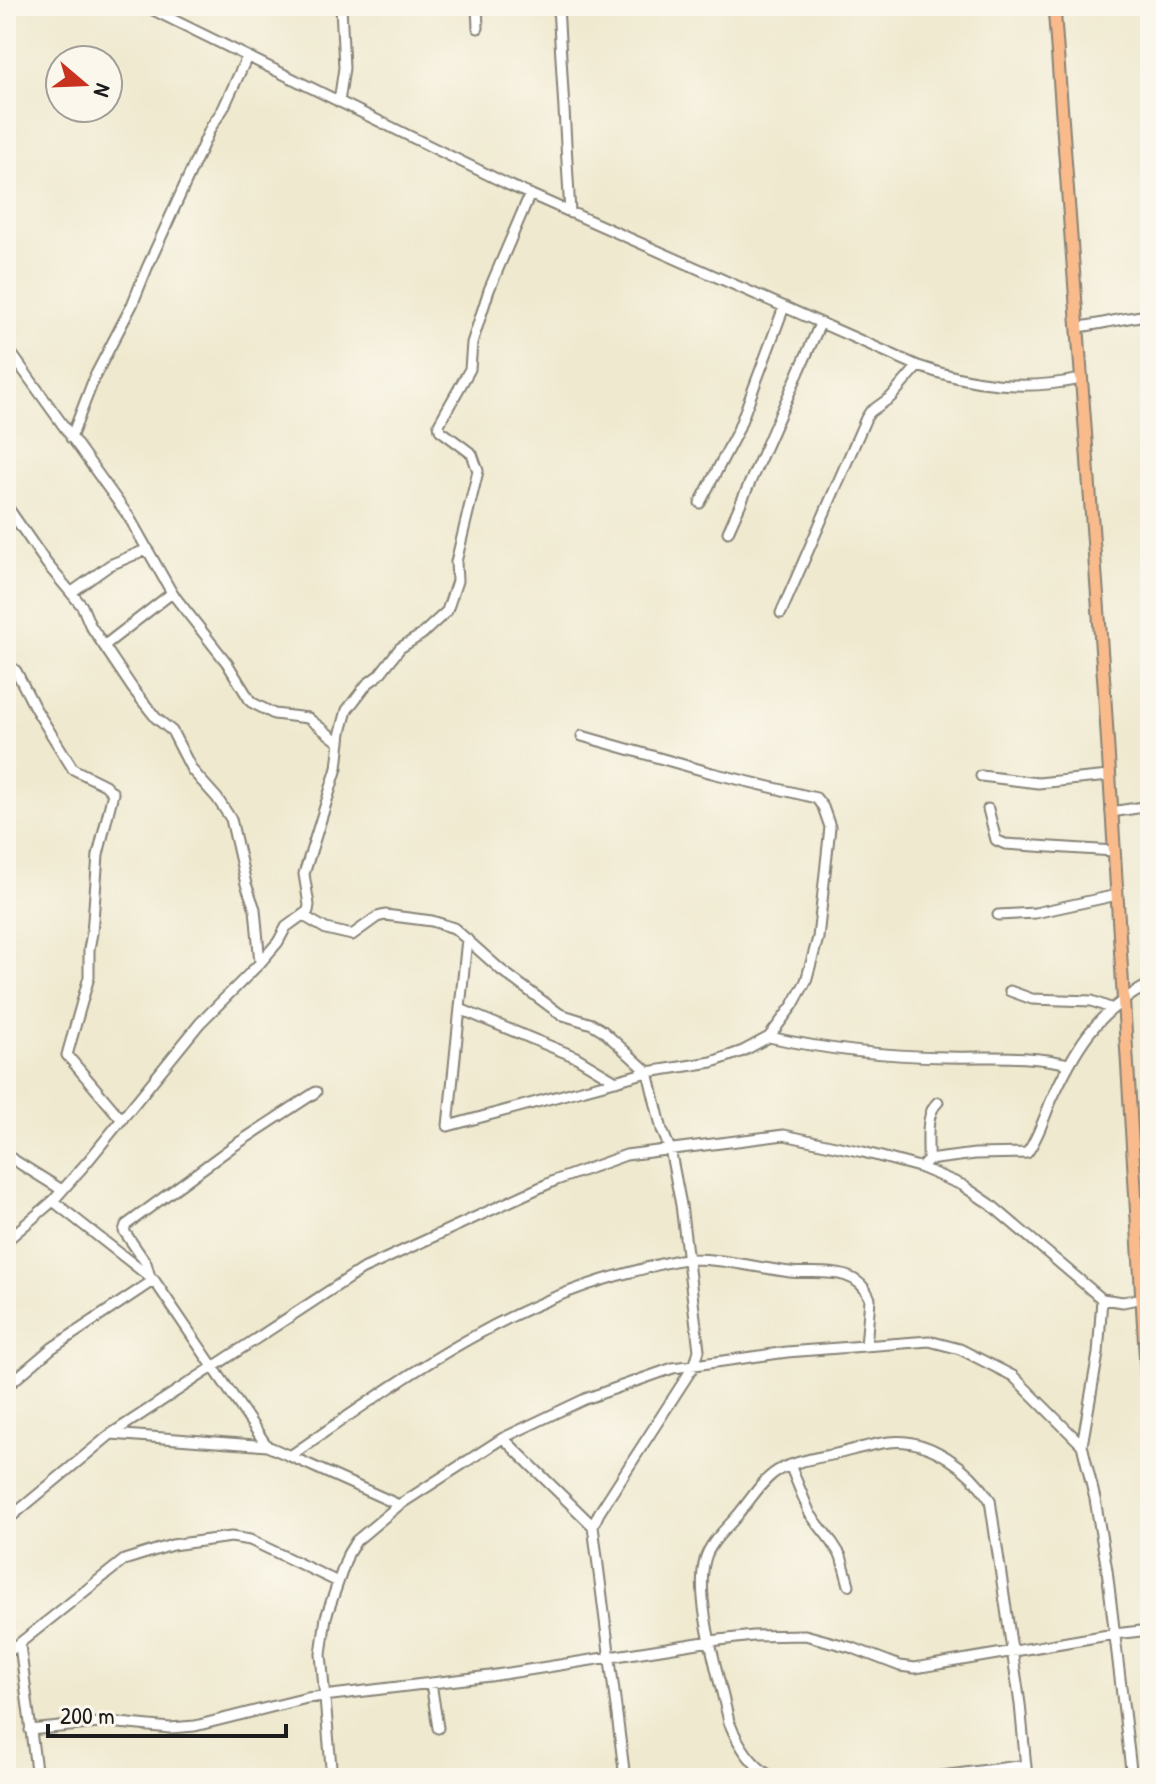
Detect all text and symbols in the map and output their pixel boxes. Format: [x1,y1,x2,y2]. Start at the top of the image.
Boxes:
north arrow [44,44,124,124]
text: N [87,80,119,101]
scale bar [48,1688,286,1738]
text: 200 m [60,1699,115,1731]

